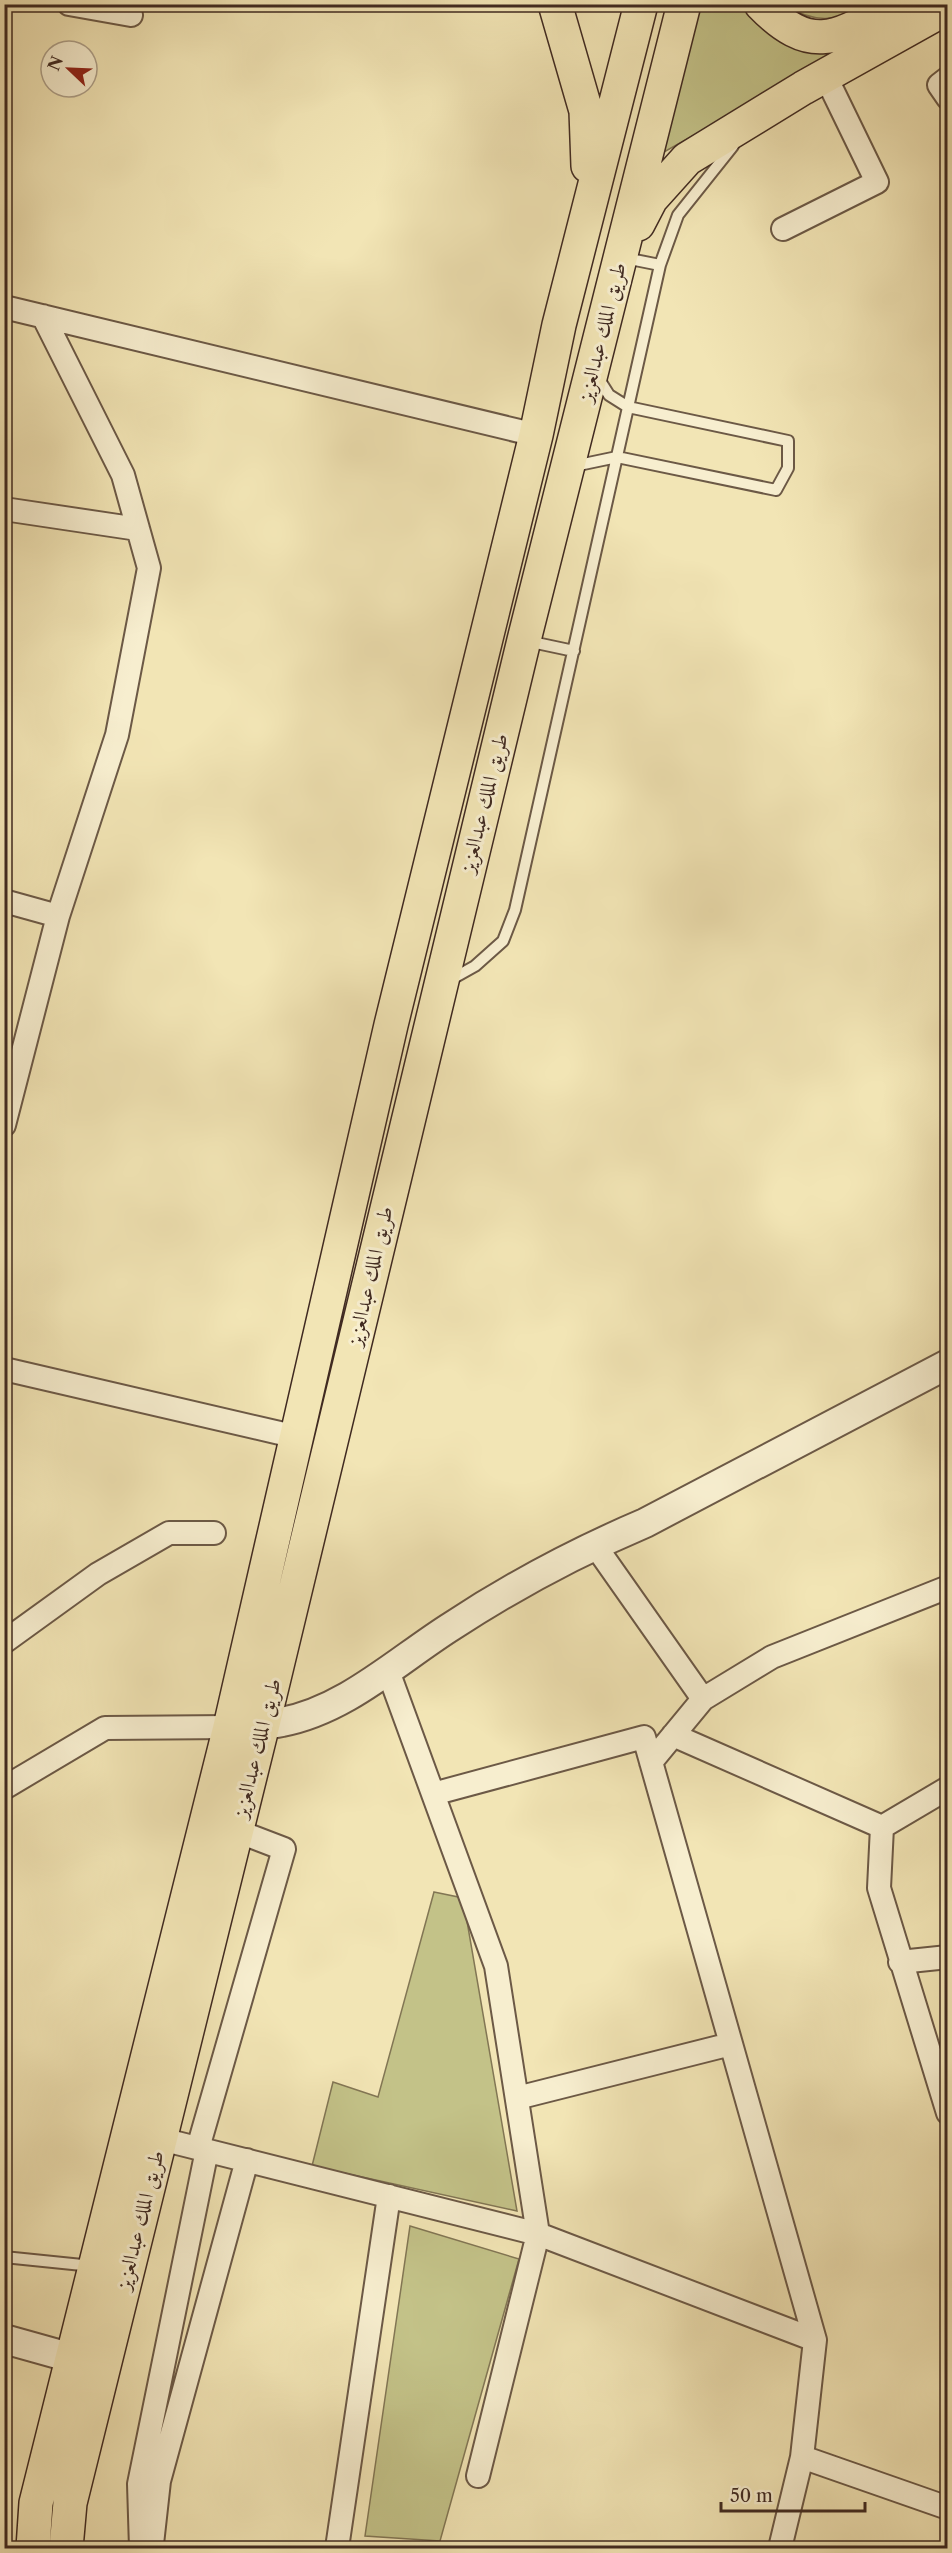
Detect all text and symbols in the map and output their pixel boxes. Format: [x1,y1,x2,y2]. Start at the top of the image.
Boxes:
north arrow [39,39,99,99]
text: N [43,53,67,73]
street label: طريق الملك عبدالعزيز [572,260,632,406]
street label: طريق الملك عبدالعزيز [454,731,514,877]
street label: طريق الملك عبدالعزيز [341,1204,399,1350]
street label: طريق الملك عبدالعزيز [227,1676,287,1822]
street label: طريق الملك عبدالعزيز [110,2148,170,2294]
scale bar [721,2475,865,2513]
text: 50 m [730,2485,773,2507]

